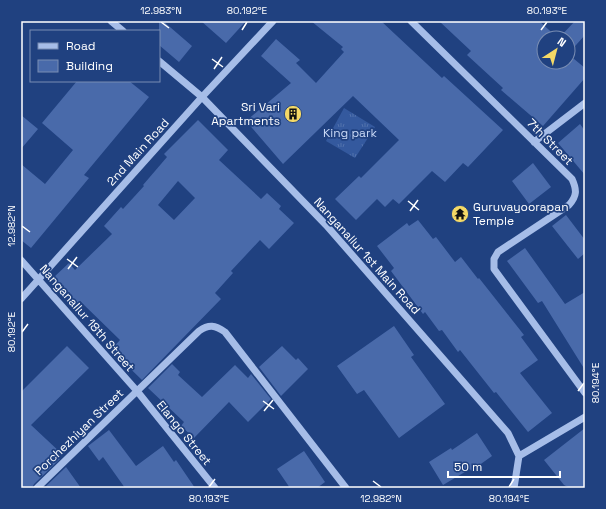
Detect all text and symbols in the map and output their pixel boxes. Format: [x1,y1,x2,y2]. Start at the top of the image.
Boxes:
text: 12.983°N [140,4,182,17]
text: 80.192°E [227,4,268,17]
text: 80.193°E [527,4,568,17]
legend [30,30,160,82]
north arrow [536,30,576,70]
text: N [555,34,569,50]
text: Road [66,38,95,54]
text: Building [66,58,113,74]
place label: Sri Vari Apartments [211,99,280,129]
building icon: Sri Vari Apartments [283,104,303,124]
street label: 2nd Main Road [103,115,173,189]
street label: 7th Street [523,115,577,169]
park label: King park [323,125,378,141]
street label: Nanganallur 1st Main Road [310,194,424,318]
place label: Guruvayoorapan Temple [473,199,569,229]
temple icon: Guruvayoorapan Temple [450,204,470,224]
text: 12.982°N [5,205,18,247]
street label: Nanganallur 18th Street [36,261,138,375]
text: 80.192°E [5,311,18,352]
text: 80.194°E [589,362,602,403]
street label: Porchezhiyan Street [31,385,127,479]
street label: Elango Street [153,397,215,469]
scale bar [448,453,560,479]
text: 50 m [454,459,482,475]
text: 80.193°E [189,492,230,505]
text: 12.982°N [360,492,402,505]
text: 80.194°E [489,492,530,505]

